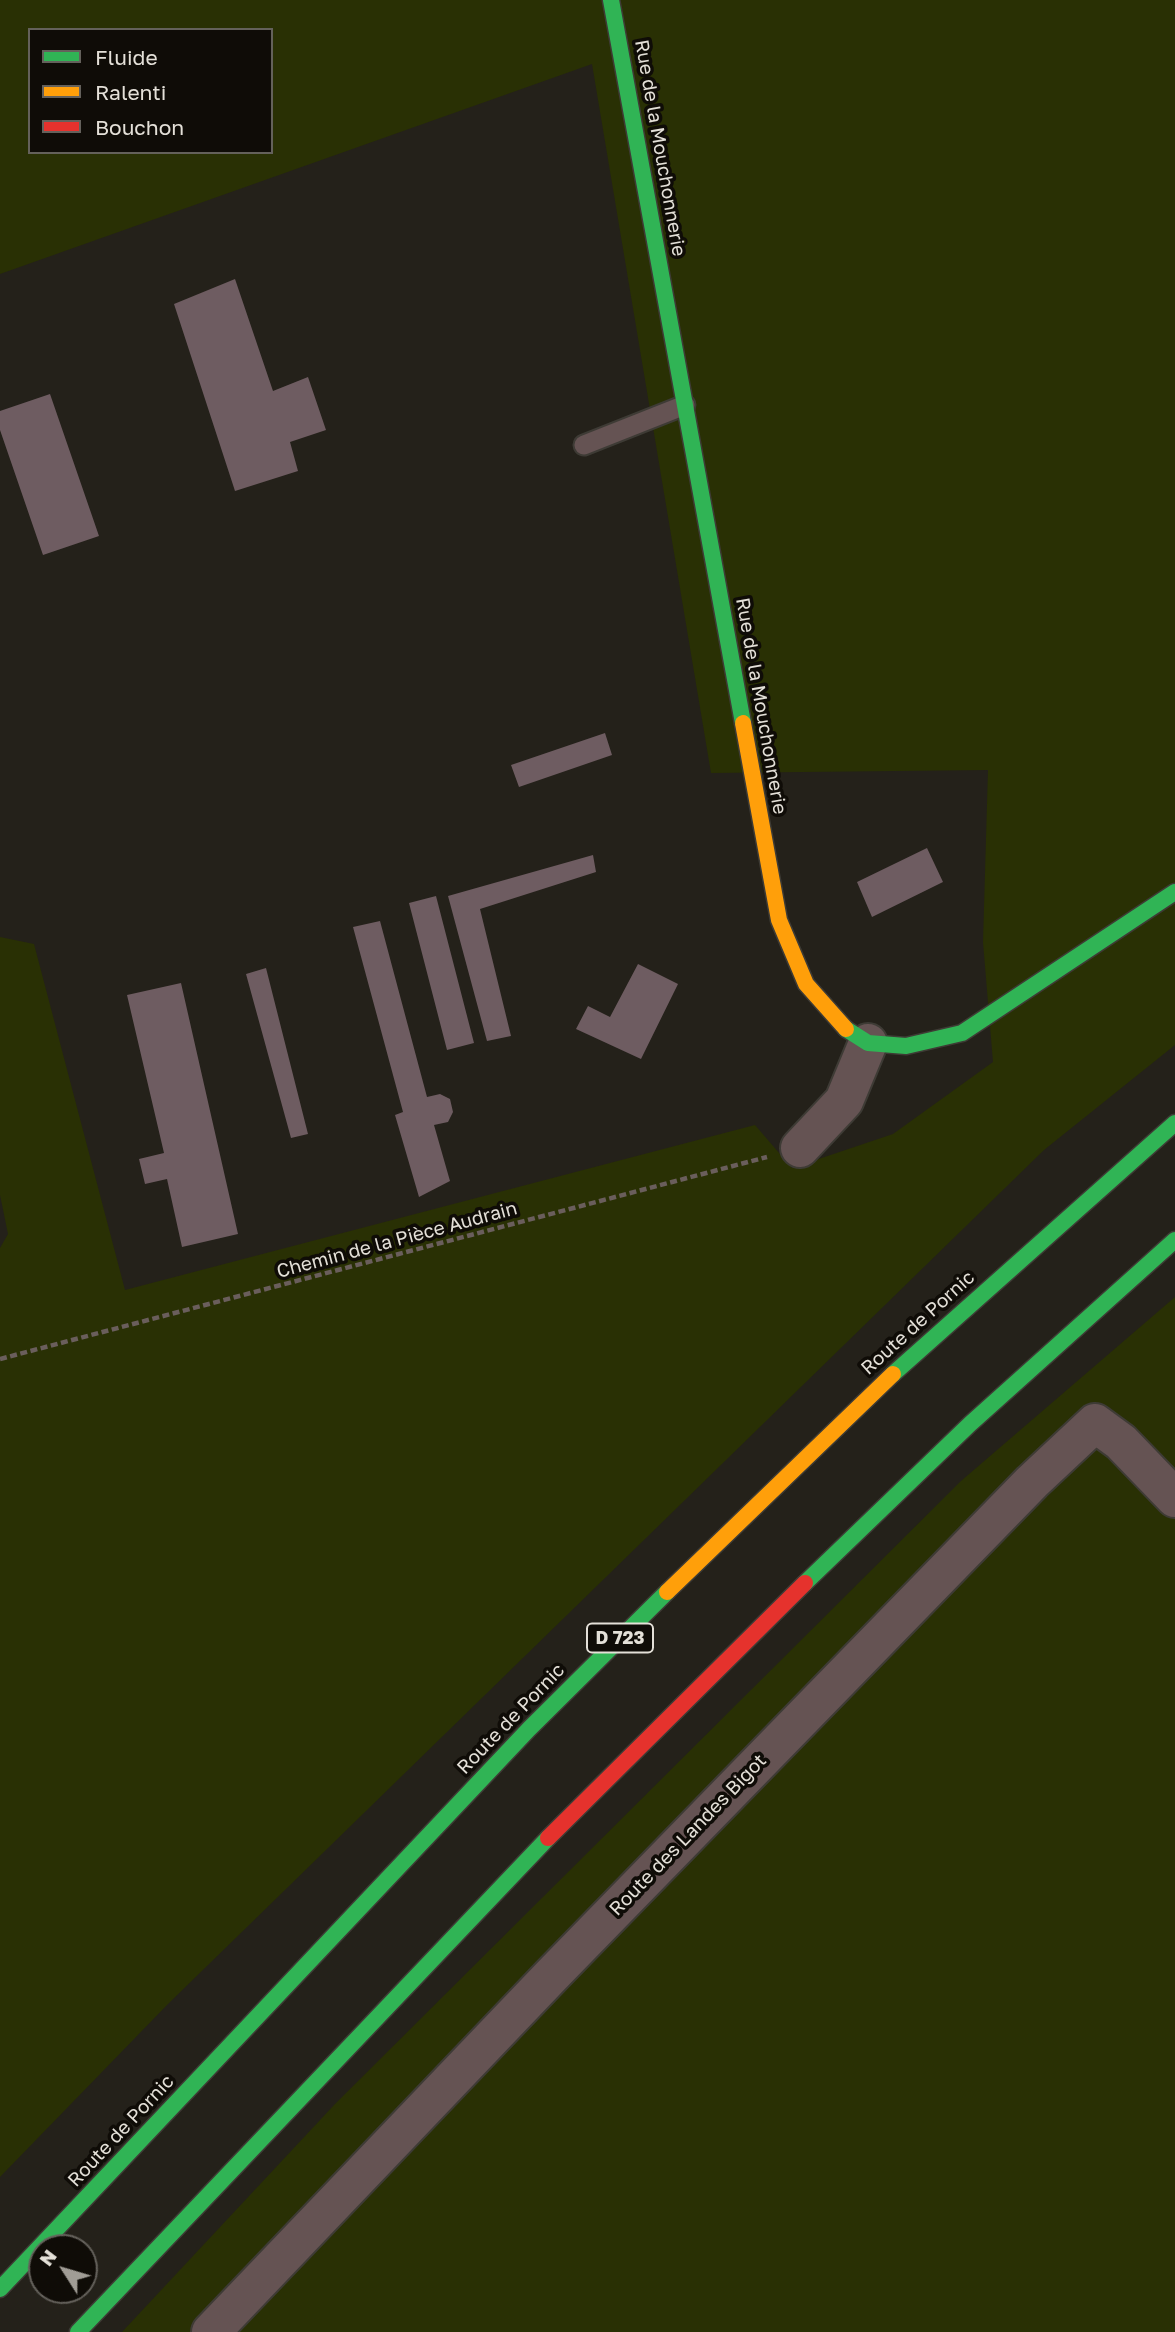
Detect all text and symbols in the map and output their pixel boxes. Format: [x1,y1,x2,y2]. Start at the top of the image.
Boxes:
legend [28,28,273,154]
street label: Rue de la Mouchonnerie [630,38,690,258]
text: Fluide [95,44,158,70]
text: Ralenti [95,79,166,105]
text: Bouchon [95,114,184,140]
street label: Rue de la Mouchonnerie [731,596,791,816]
street label: Chemin de la Pièce Audrain [274,1197,520,1283]
street label: Route de Pornic [857,1266,979,1380]
road number: D 723 [587,1624,653,1652]
street label: Route de Pornic [453,1659,569,1779]
street label: Route des Landes Bigot [605,1749,771,1921]
street label: Route de Pornic [63,2070,179,2192]
north arrow [28,2234,98,2304]
text: N [34,2245,61,2270]

